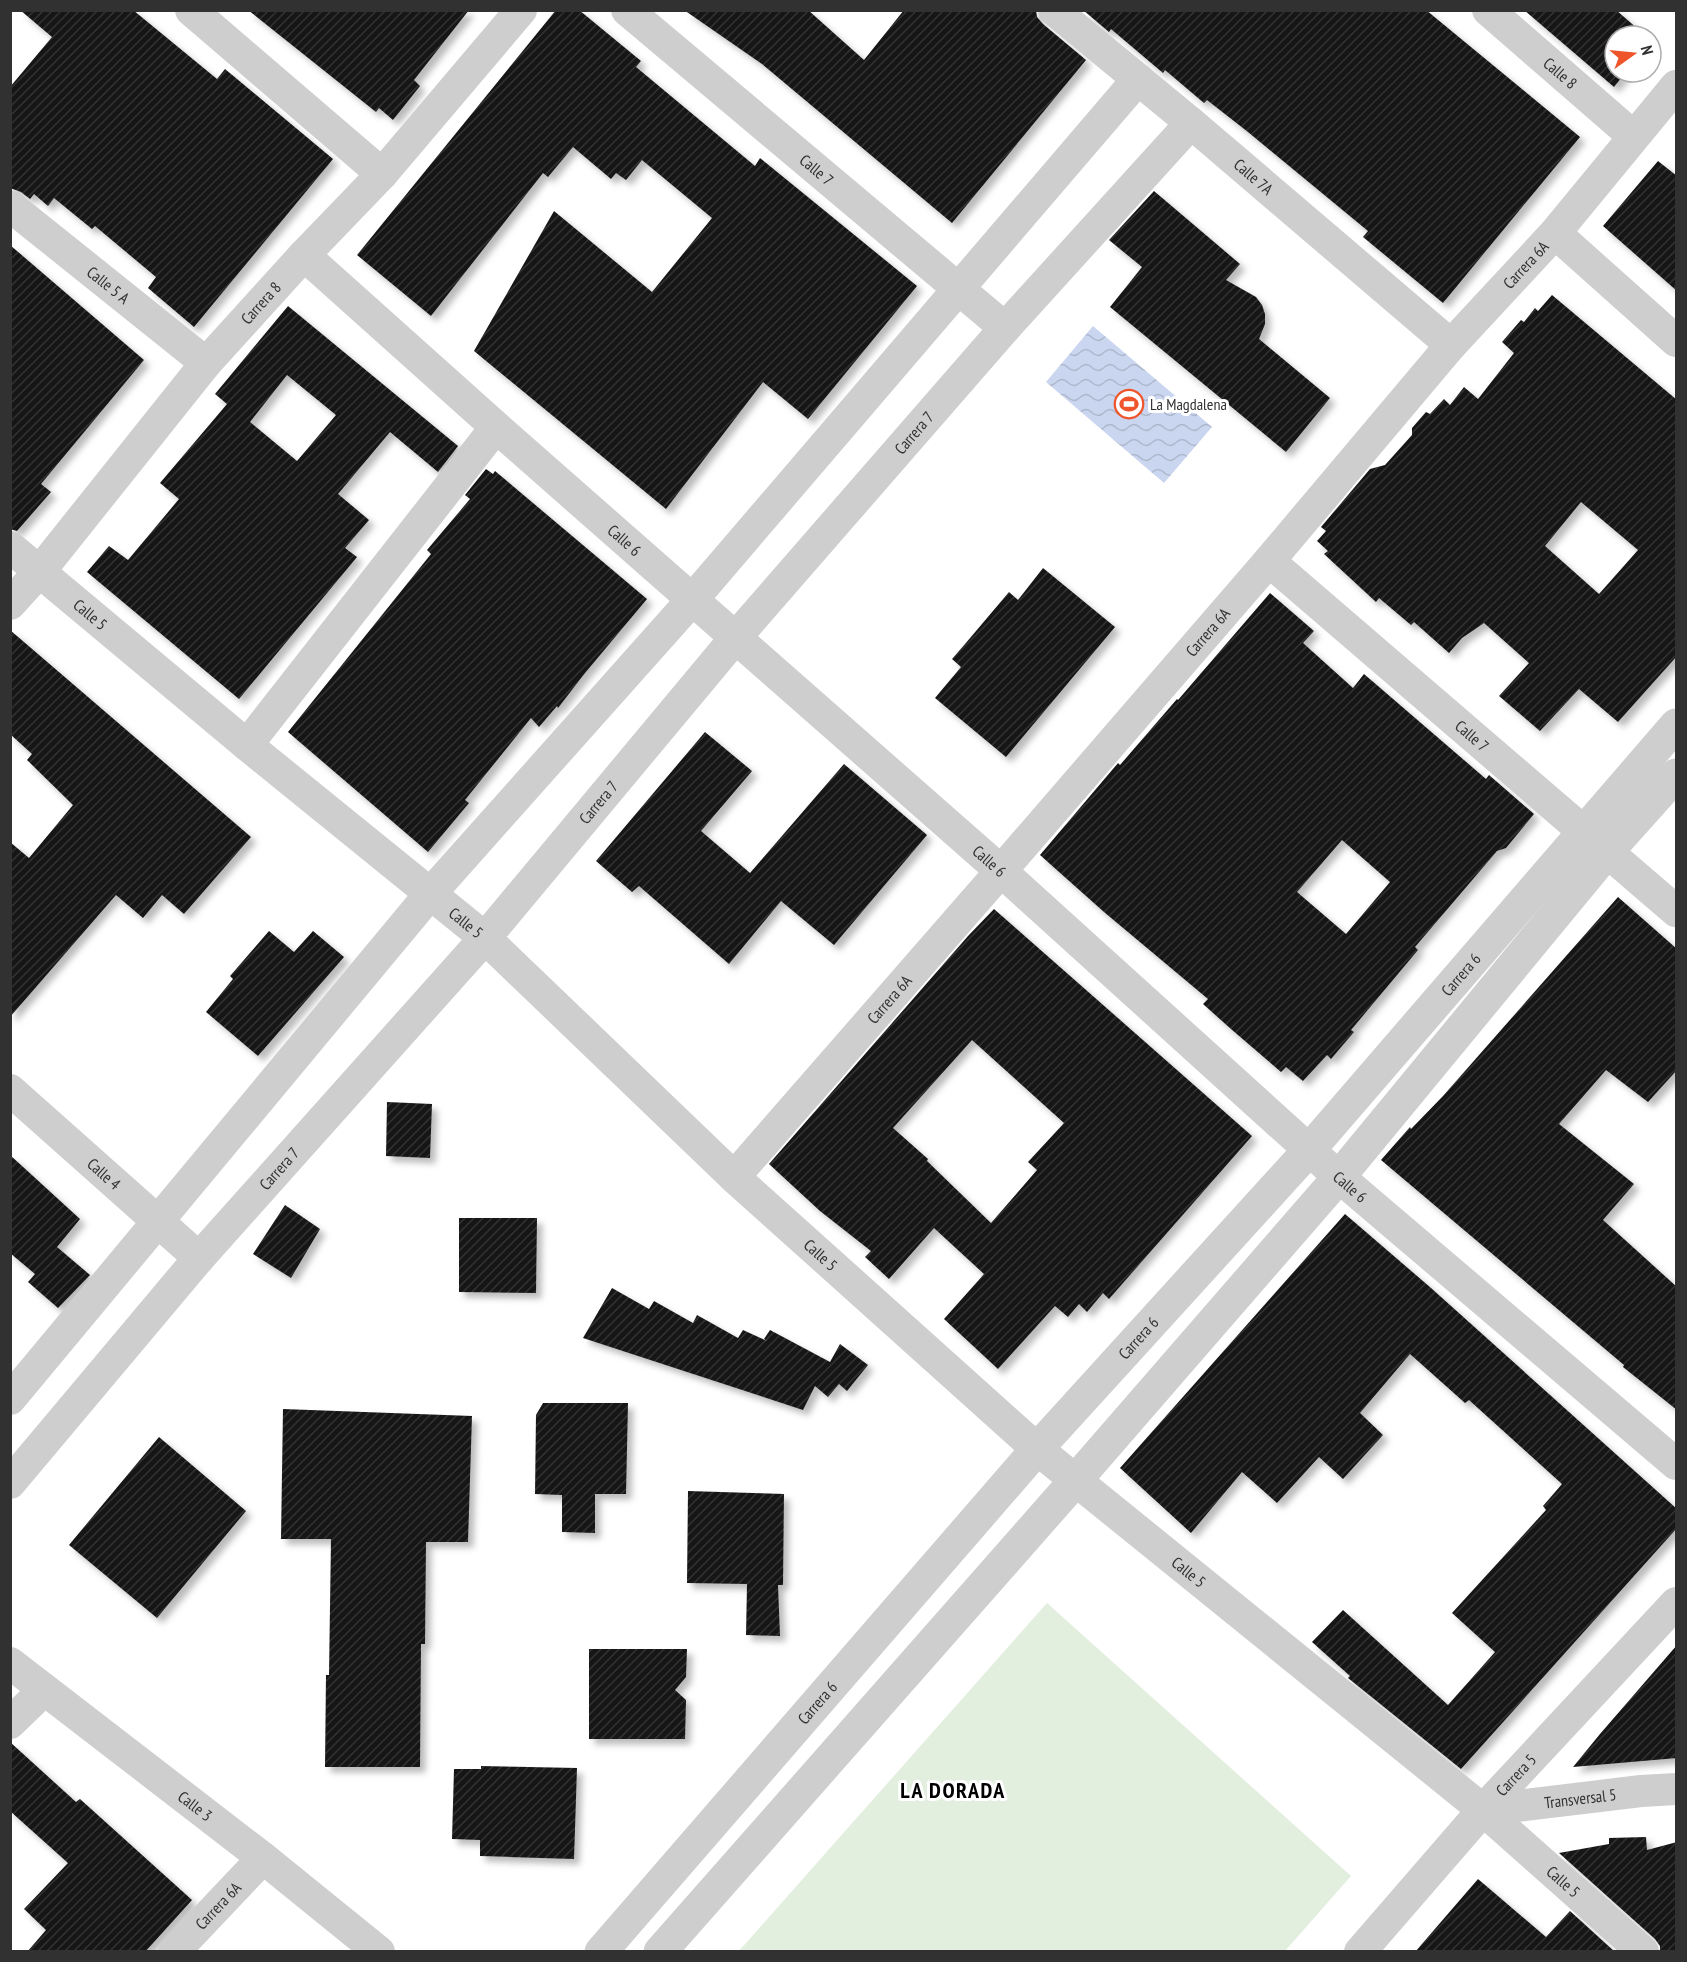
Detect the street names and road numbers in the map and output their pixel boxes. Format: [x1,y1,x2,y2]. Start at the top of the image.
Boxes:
street label: Calle 8 [1539,53,1581,93]
street label: Calle 7 [796,150,838,190]
street label: Calle 7A [1230,154,1278,199]
street label: Carrera 6A [1499,236,1553,293]
street label: Calle 5 A [83,262,134,308]
street label: Carrera 8 [236,277,285,328]
street label: Carrera 7 [890,407,938,458]
street label: Calle 6 [604,520,646,560]
street label: Calle 5 [70,594,112,634]
street label: Carrera 6A [1181,603,1234,660]
street label: Calle 7 [1451,716,1493,756]
street label: Carrera 7 [575,776,622,828]
street label: Calle 6 [969,841,1011,881]
street label: Calle 5 [445,903,487,943]
street label: Carrera 6 [1437,949,1485,1000]
street label: Carrera 6A [863,970,916,1028]
street label: Carrera 7 [255,1143,303,1194]
street label: Calle 4 [83,1154,125,1194]
street label: Calle 6 [1329,1167,1371,1207]
street label: Calle 5 [800,1235,842,1275]
street label: Carrera 6 [1114,1312,1163,1363]
street label: Calle 5 [1168,1552,1210,1592]
street label: Carrera 6 [793,1677,841,1728]
street label: Carrera 5 [1491,1750,1540,1800]
street label: Transversal 5 [1543,1784,1617,1813]
street label: Calle 3 [174,1786,217,1825]
street label: Calle 5 [1543,1861,1584,1902]
street label: Carrera 6A [191,1877,245,1933]

